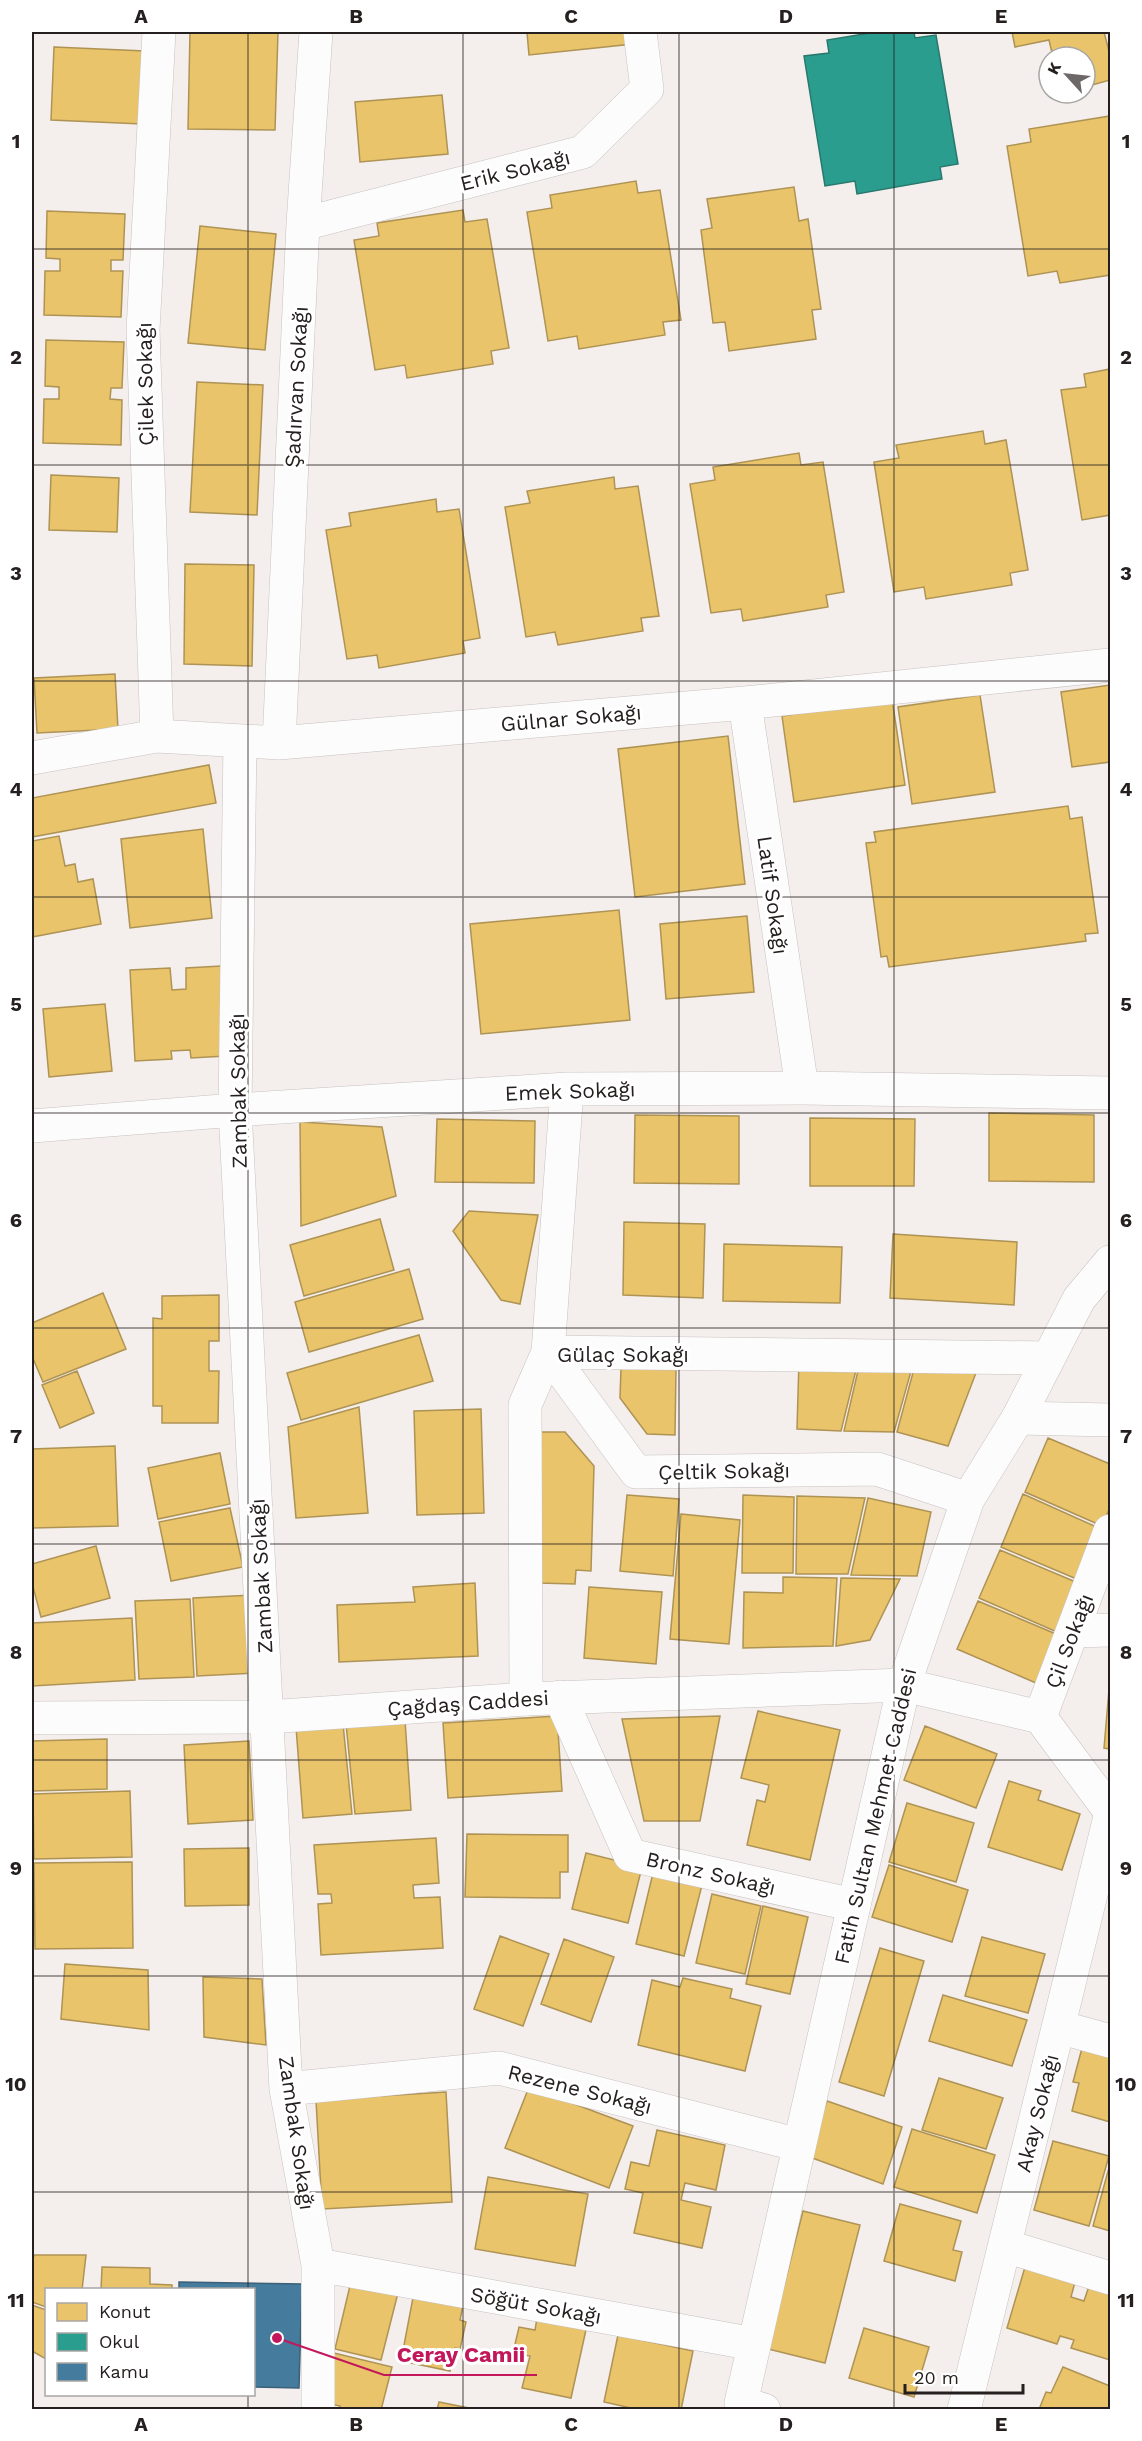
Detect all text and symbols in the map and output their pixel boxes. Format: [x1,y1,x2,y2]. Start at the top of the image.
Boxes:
text: A [134,4,148,28]
text: B [349,4,363,28]
text: C [564,4,578,28]
text: D [779,4,793,28]
text: E [995,4,1007,28]
north arrow [1037,45,1097,105]
text: K [1043,59,1065,78]
text: 1 [12,129,20,153]
text: 1 [1122,129,1130,153]
street label: Erik Sokağı [457,144,573,196]
street label: Şadırvan Sokağı [279,306,313,468]
street label: Çilek Sokağı [131,322,159,446]
text: 2 [10,345,22,369]
text: 2 [1120,345,1132,369]
text: 3 [10,561,22,585]
text: 3 [1120,561,1132,585]
street label: Gülnar Sokağı [500,699,642,737]
text: 4 [10,777,23,801]
text: 4 [1120,777,1133,801]
street label: Latif Sokağı [752,834,794,956]
text: 5 [10,992,22,1016]
text: 5 [1120,992,1132,1016]
street label: Zambak Sokağı [224,1013,252,1169]
street label: Emek Sokağı [504,1076,636,1106]
text: 6 [10,1208,22,1232]
text: 6 [1120,1208,1132,1232]
street label: Gülaç Sokağı [557,1342,689,1367]
text: 7 [10,1424,22,1448]
text: 7 [1120,1424,1132,1448]
street label: Çeltik Sokağı [658,1457,790,1485]
street label: Zambak Sokağı [244,1498,278,1654]
street label: Çil Sokağı [1040,1590,1098,1692]
text: 8 [10,1640,22,1664]
text: 8 [1120,1640,1132,1664]
street label: Fatih Sultan Mehmet Caddesi [829,1666,921,1966]
street label: Çağdaş Caddesi [386,1685,550,1721]
street label: Bronz Sokağı [644,1846,778,1900]
text: 9 [10,1856,22,1880]
text: 9 [1120,1856,1132,1880]
street label: Akay Sokağı [1010,2051,1064,2175]
street label: Zambak Sokağı [274,2054,320,2212]
street label: Rezene Sokağı [505,2059,655,2119]
text: 10 [5,2072,27,2096]
text: 10 [1115,2072,1137,2096]
street label: Söğüt Sokağı [469,2281,603,2329]
text: 11 [7,2288,25,2312]
legend [45,2288,255,2396]
text: 11 [1117,2288,1135,2312]
text: Konut [99,2301,151,2322]
text: Okul [99,2331,140,2352]
callout: Ceray Camii [384,2335,537,2375]
text: Ceray Camii [397,2342,525,2367]
scale bar [905,2357,1024,2395]
text: Kamu [99,2361,149,2382]
text: 20 m [914,2367,959,2388]
text: A [134,2412,148,2436]
text: B [349,2412,363,2436]
text: C [564,2412,578,2436]
text: D [779,2412,793,2436]
text: E [995,2412,1007,2436]

